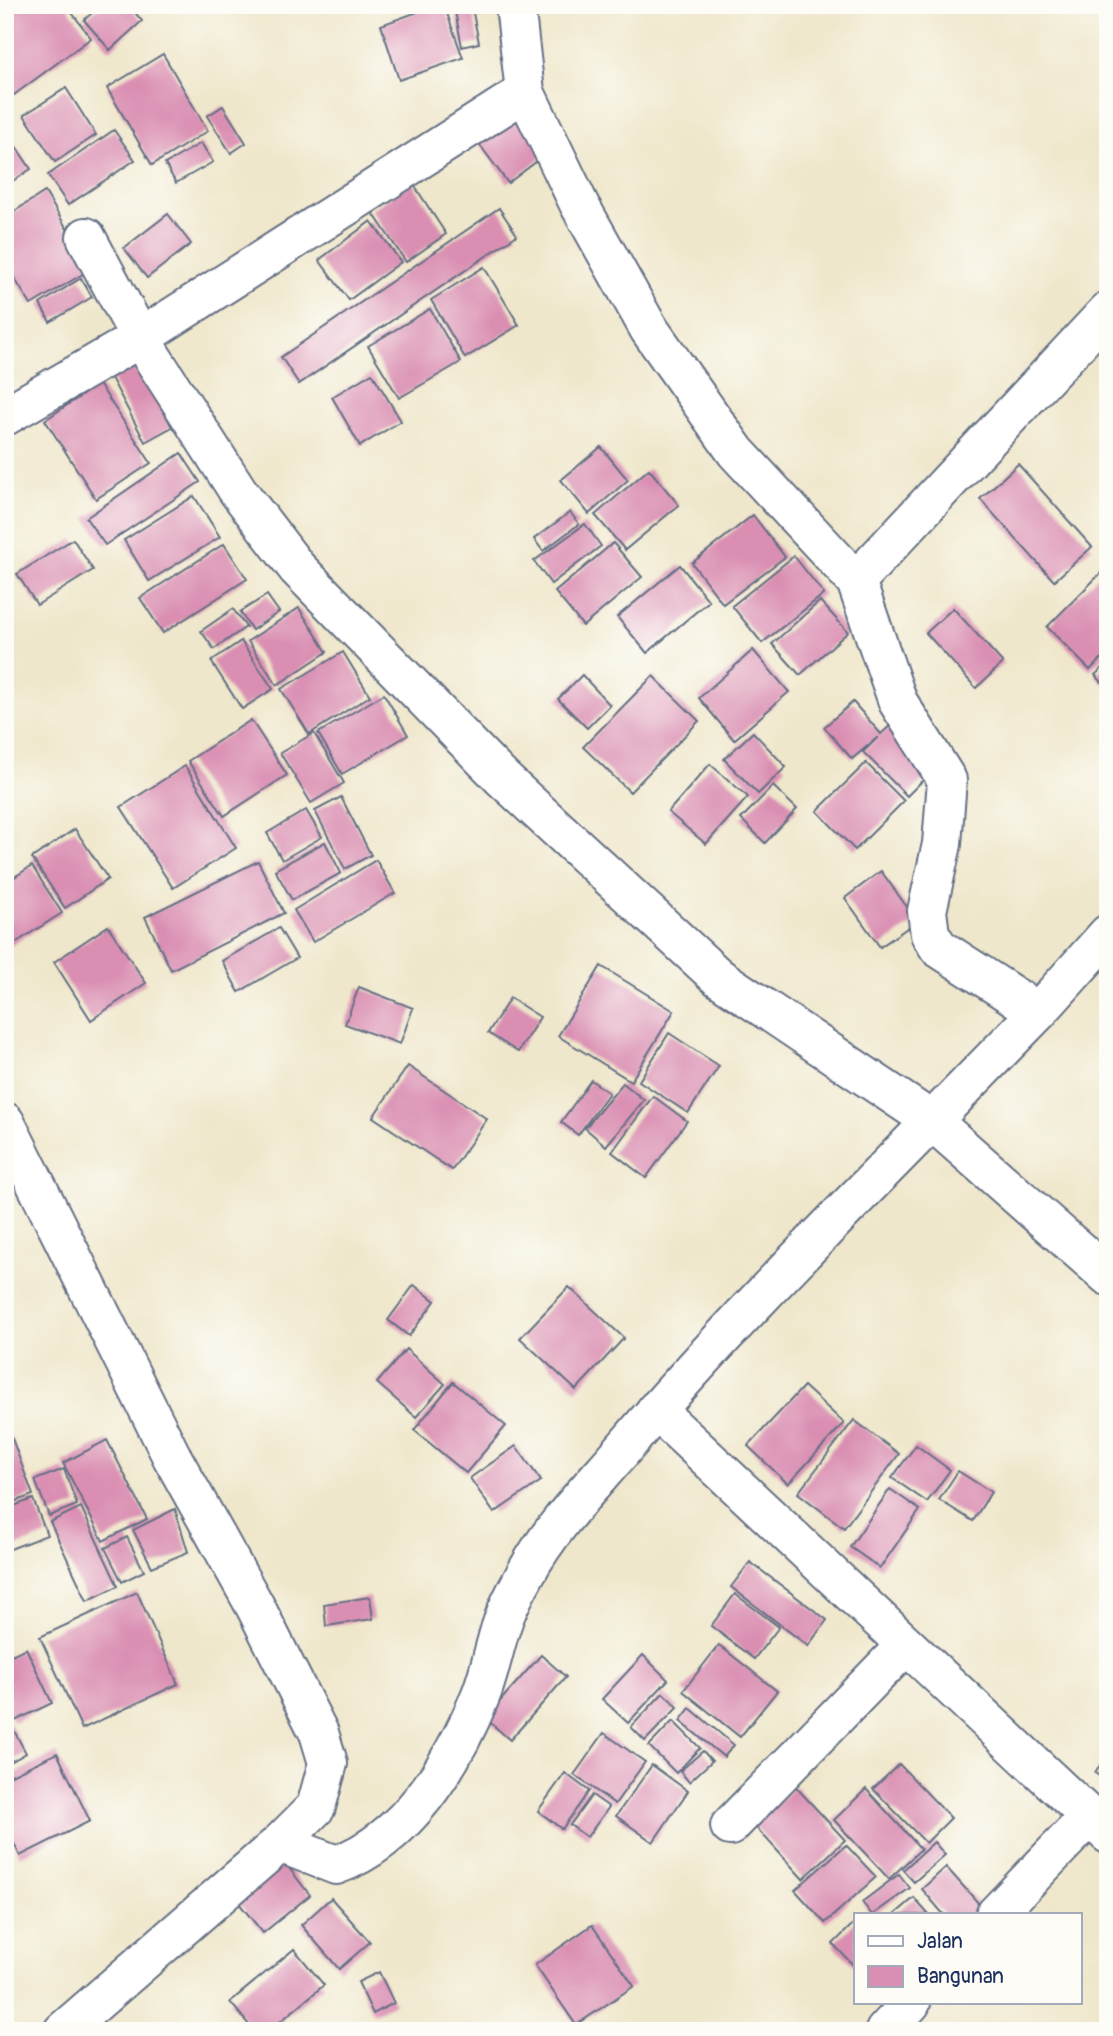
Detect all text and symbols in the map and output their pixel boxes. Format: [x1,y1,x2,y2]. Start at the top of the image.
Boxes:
legend [854,1913,1082,2004]
text: Jalan [917,1928,963,1955]
text: Bangunan [917,1963,1004,1990]

